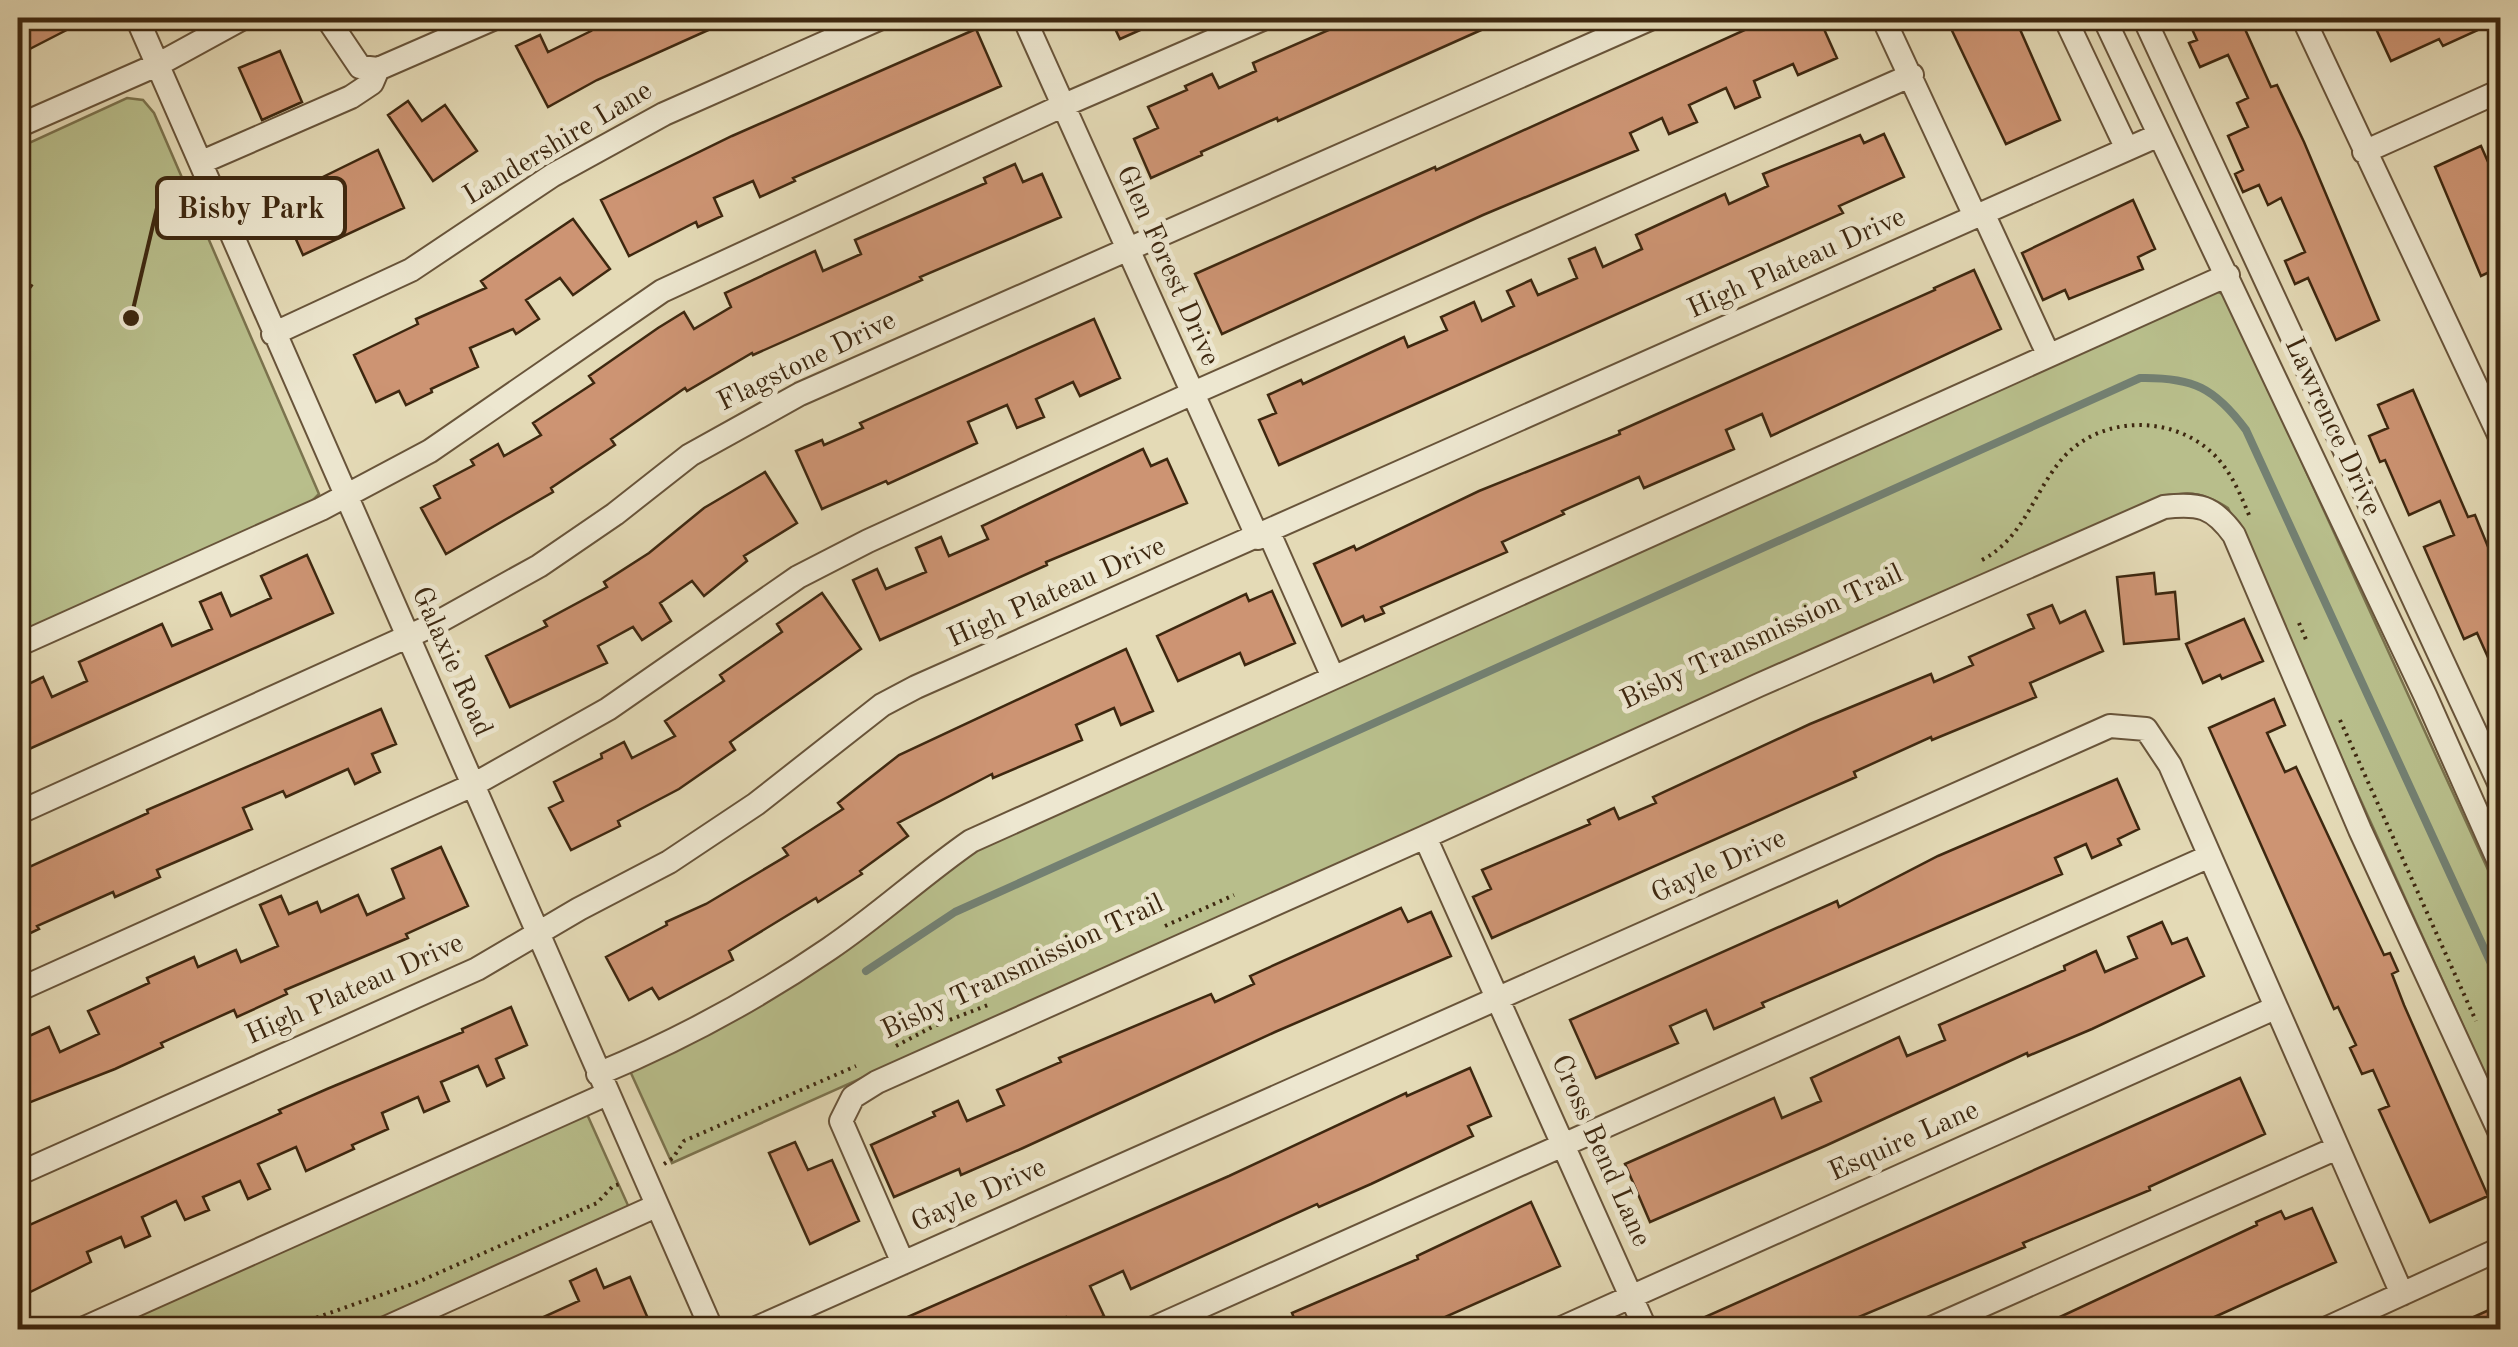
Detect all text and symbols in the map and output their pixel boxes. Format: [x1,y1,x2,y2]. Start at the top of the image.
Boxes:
street label: Landershire Lane [459,77,657,211]
street label: Glen Forest Drive [1110,162,1224,370]
callout: Bisby Park [157,178,345,238]
text: Bisby Park [177,195,325,225]
street label: High Plateau Drive [1684,203,1910,325]
street label: Flagstone Drive [714,307,900,417]
street label: Lawrence Drive [2278,333,2386,521]
street label: High Plateau Drive [944,532,1170,654]
street label: Bisby Transmission Trail [1617,560,1907,716]
street label: Galaxie Road [406,583,496,741]
street label: Gayle Drive [1648,825,1790,909]
street label: Bisby Transmission Trail [878,890,1168,1046]
street label: High Plateau Drive [242,929,468,1051]
street label: Cross Bend Lane [1545,1051,1655,1251]
street label: Esquire Lane [1825,1096,1983,1188]
street label: Gayle Drive [908,1154,1050,1238]

